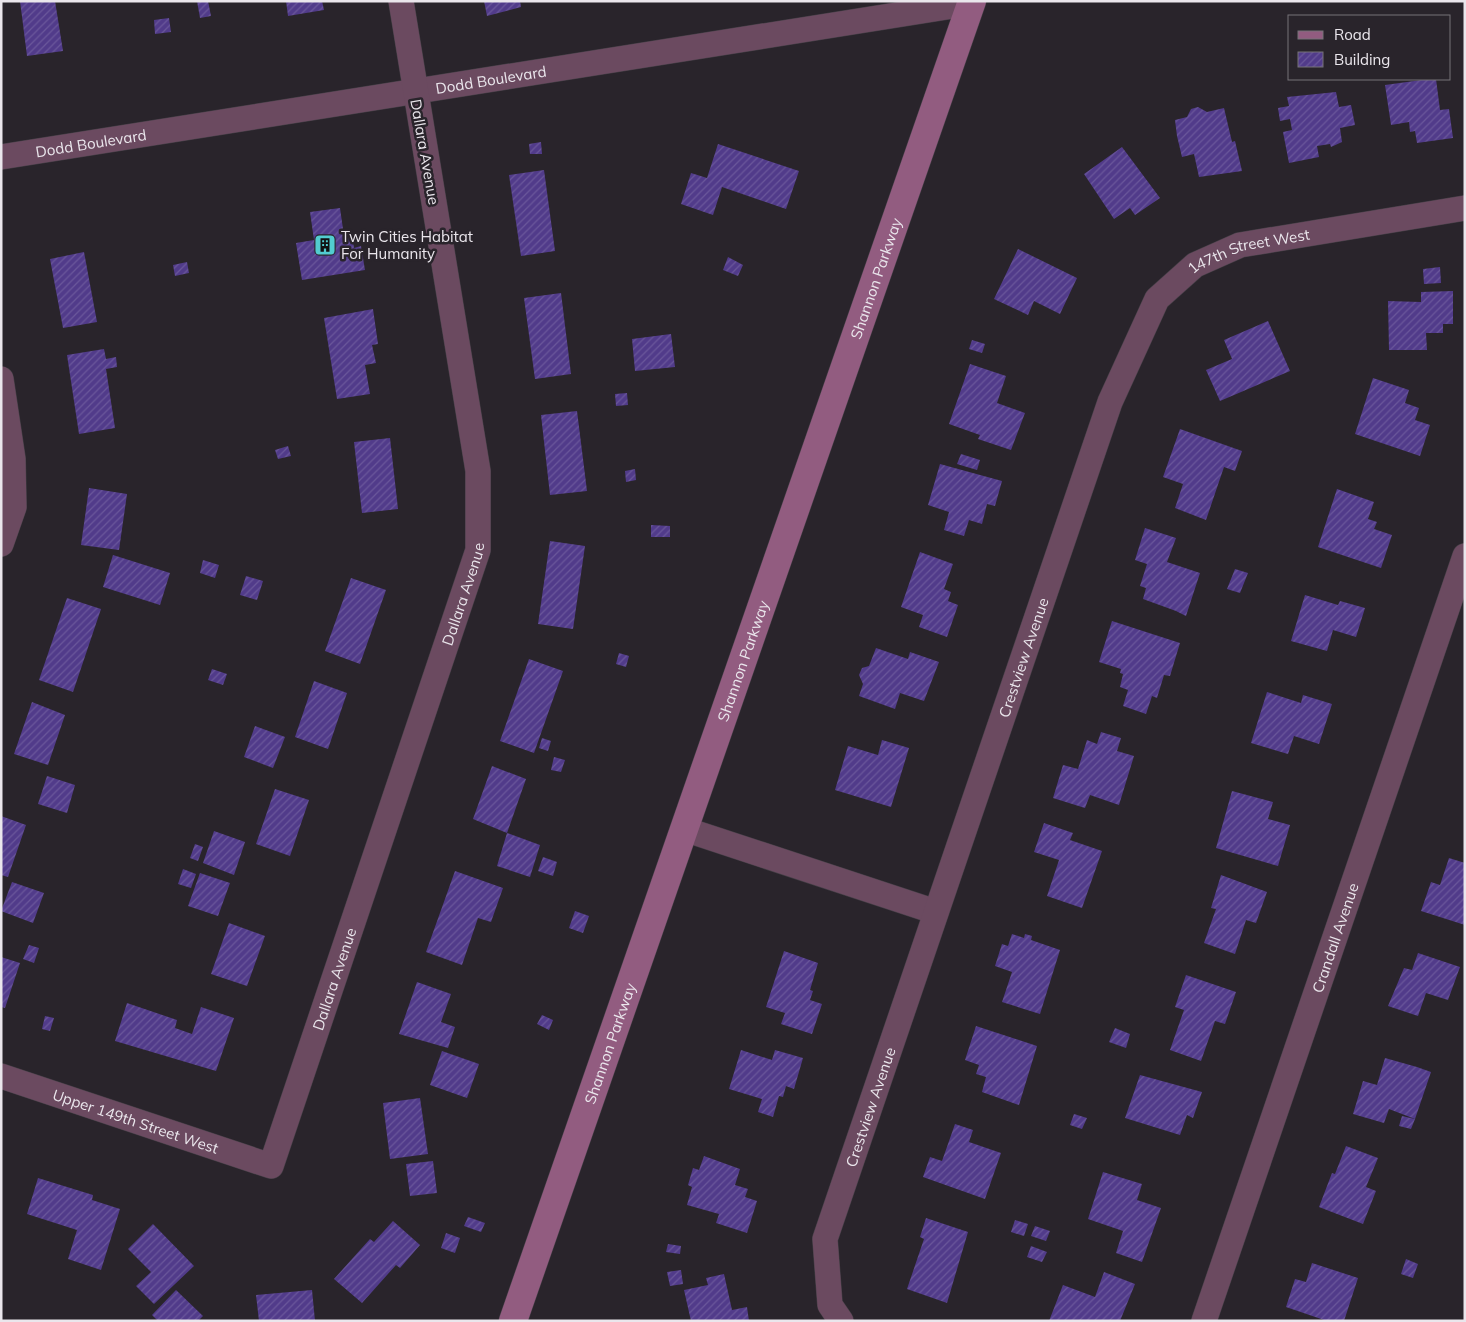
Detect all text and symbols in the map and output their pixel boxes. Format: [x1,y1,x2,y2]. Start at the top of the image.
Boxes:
legend [1288,15,1451,80]
text: Road [1334,25,1371,44]
text: Building [1334,50,1390,69]
street label: Dodd Boulevard [434,61,548,97]
street label: Dallara Avenue [406,98,444,206]
street label: Dodd Boulevard [34,125,148,161]
street label: Shannon Parkway [846,215,905,341]
street label: 147th Street West [1183,224,1311,277]
place label: Twin Cities Habitat For Humanity [341,227,473,263]
building icon: Twin Cities Habitat For Humanity [313,233,337,257]
street label: Dallara Avenue [437,543,488,648]
street label: Crestview Avenue [994,595,1052,720]
street label: Shannon Parkway [713,598,772,724]
street label: Crandall Avenue [1307,880,1362,995]
street label: Dallara Avenue [308,925,360,1033]
street label: Shannon Parkway [580,980,639,1107]
street label: Crestview Avenue [841,1045,899,1169]
street label: Upper 149th Street West [50,1084,221,1157]

